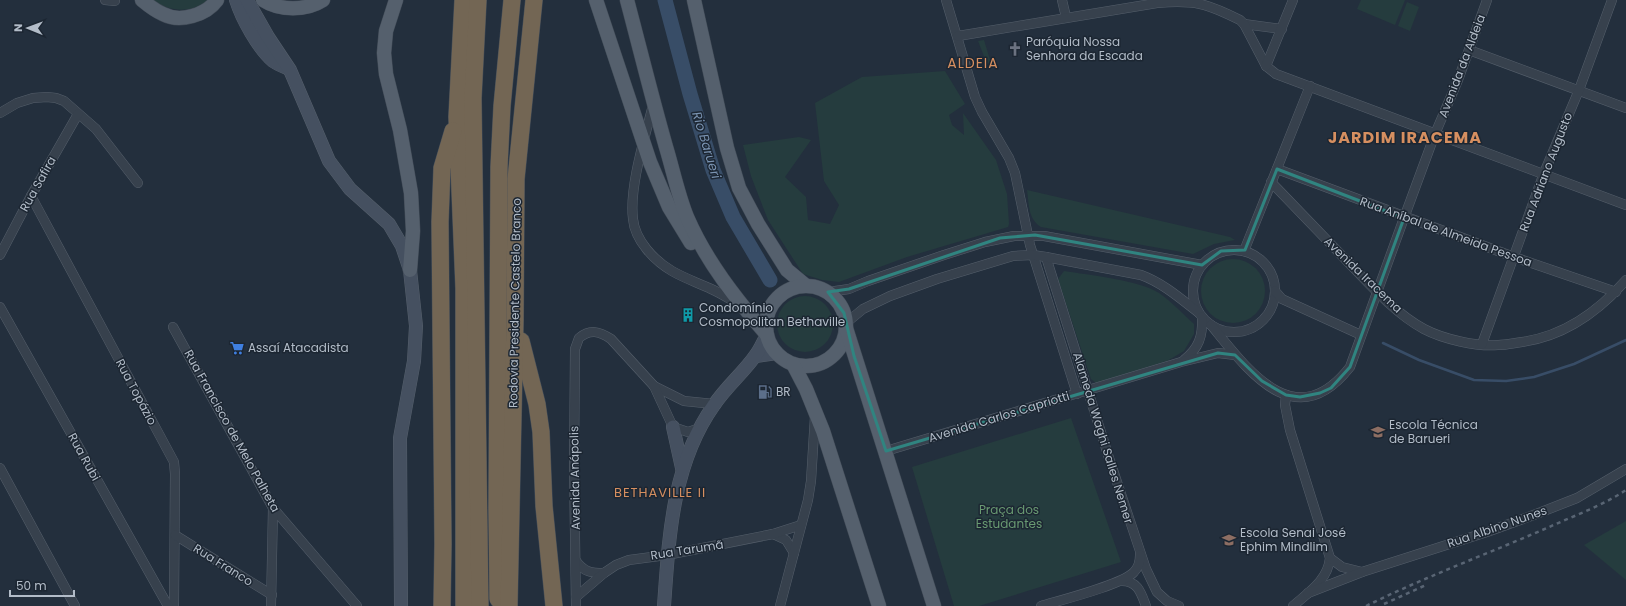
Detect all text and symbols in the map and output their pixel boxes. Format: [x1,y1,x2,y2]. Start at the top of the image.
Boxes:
north arrow [8,8,48,48]
street label: Avenida da Aldeia [1434,12,1489,120]
text: N [10,24,26,32]
place label: Paróquia Nossa Senhora da Escada [1026,33,1143,64]
church icon: Paróquia Nossa Senhora da Escada [1007,41,1023,57]
district label: ALDEIA [947,53,999,73]
water label: Rio Barueri [687,109,726,182]
street label: Rua Adriano Augusto [1515,109,1576,234]
district label: JARDIM IRACEMA [1328,126,1482,149]
street label: Rua Safira [15,153,60,215]
street label: Rua Aníbal de Almeida Pessoa [1358,192,1535,271]
street label: Rodovia Presidente Castelo Branco [504,198,525,408]
street label: Avenida Iracema [1320,233,1406,317]
place label: Condomínio Cosmopolitan Bethaville [699,299,845,330]
building icon: Condomínio Cosmopolitan Bethaville [680,307,696,323]
place label: Assaí Atacadista [248,339,349,356]
supermarket icon: Assaí Atacadista [229,340,245,356]
street label: Rua Francisco de Melo Palheta [181,346,284,515]
street label: Alameda Waghi Salles Nemer [1069,350,1138,526]
street label: Rua Topázio [112,356,161,428]
place label: BR [776,383,791,400]
fuel station icon: BR [757,384,773,400]
street label: Avenida Carlos Capriotti [926,387,1071,446]
place label: Escola Técnica de Barueri [1389,416,1478,447]
school or university icon: Escola Técnica de Barueri [1370,424,1386,440]
street label: Avenida Anápolis [565,426,584,530]
street label: Rua Rubi [64,430,105,484]
district label: BETHAVILLE II [614,483,706,502]
park label: Praça dos Estudantes [976,501,1042,532]
street label: Rua Albino Nunes [1445,501,1549,552]
place label: Escola Senai José Ephim Mindlim [1240,524,1346,555]
school or university icon: Escola Senai José Ephim Mindlim [1221,532,1237,548]
street label: Rua Tarumã [649,535,725,564]
street label: Rua Franco [190,539,257,590]
scale bar [10,572,74,598]
text: 50 m [16,577,47,594]

